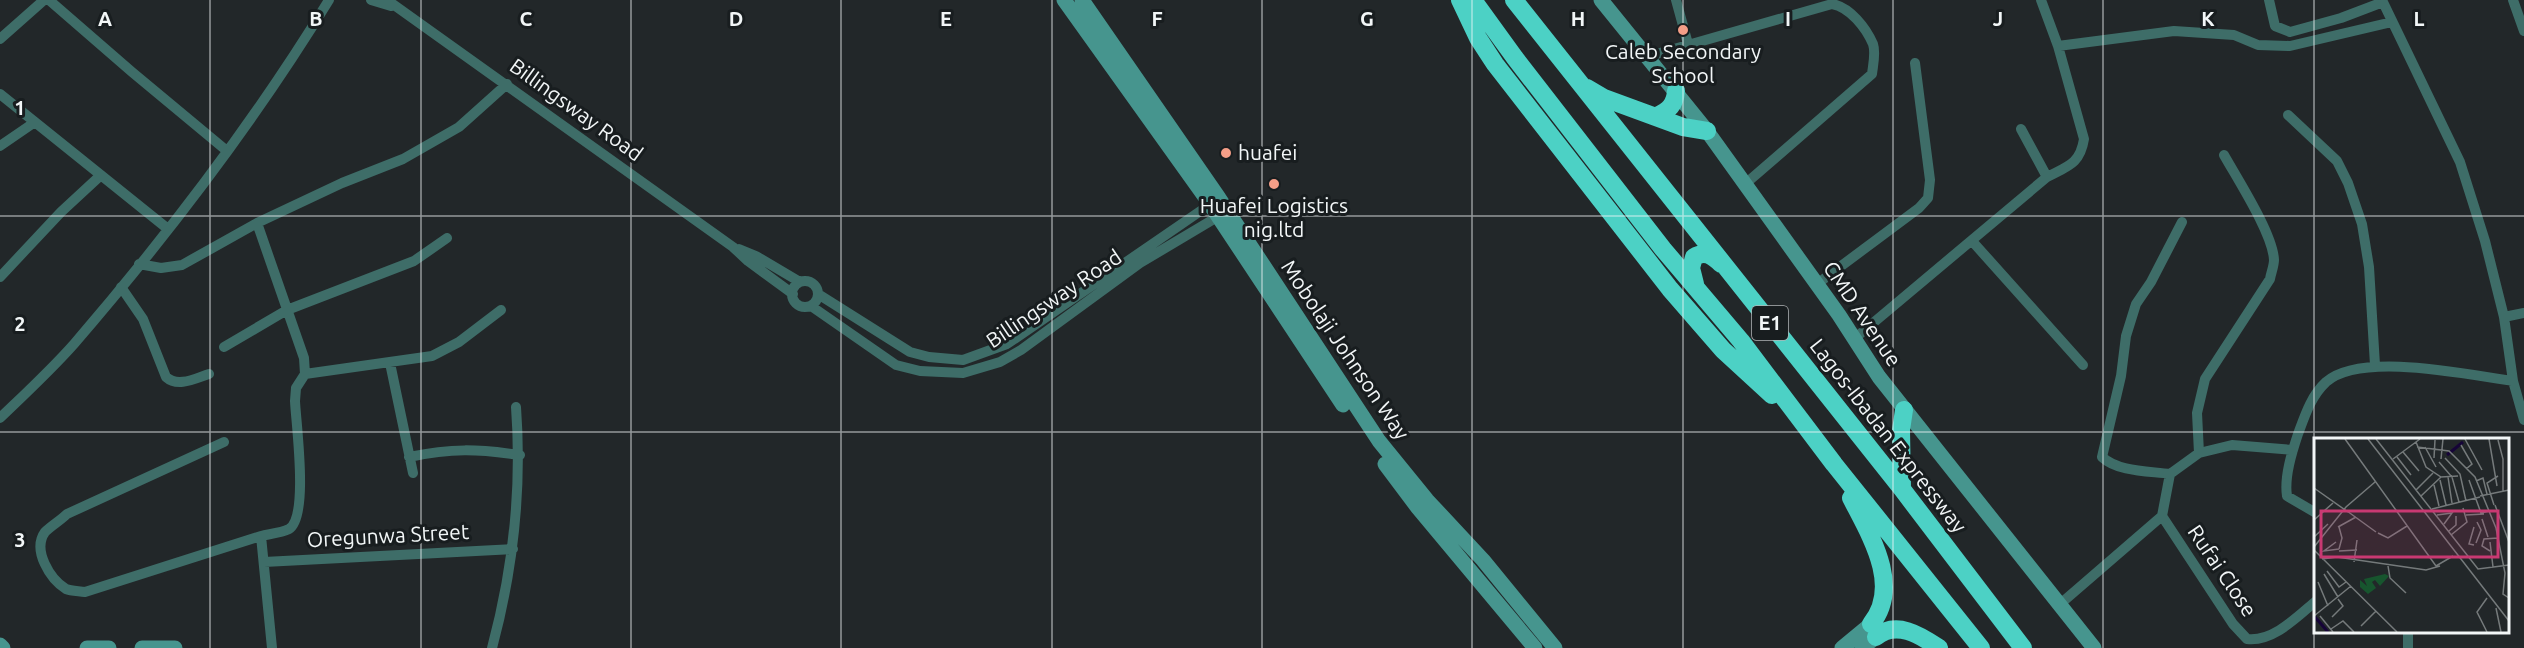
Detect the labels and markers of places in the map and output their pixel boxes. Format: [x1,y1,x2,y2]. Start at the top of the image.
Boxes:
marker: Caleb Secondary School [1676,23,1690,37]
place label: Caleb Secondary School [1605,39,1761,87]
place label: huafei [1238,140,1297,164]
marker: huafei [1219,146,1233,160]
marker: Huafei Logistics nig.ltd [1267,177,1281,191]
place label: Huafei Logistics nig.ltd [1200,193,1348,241]

